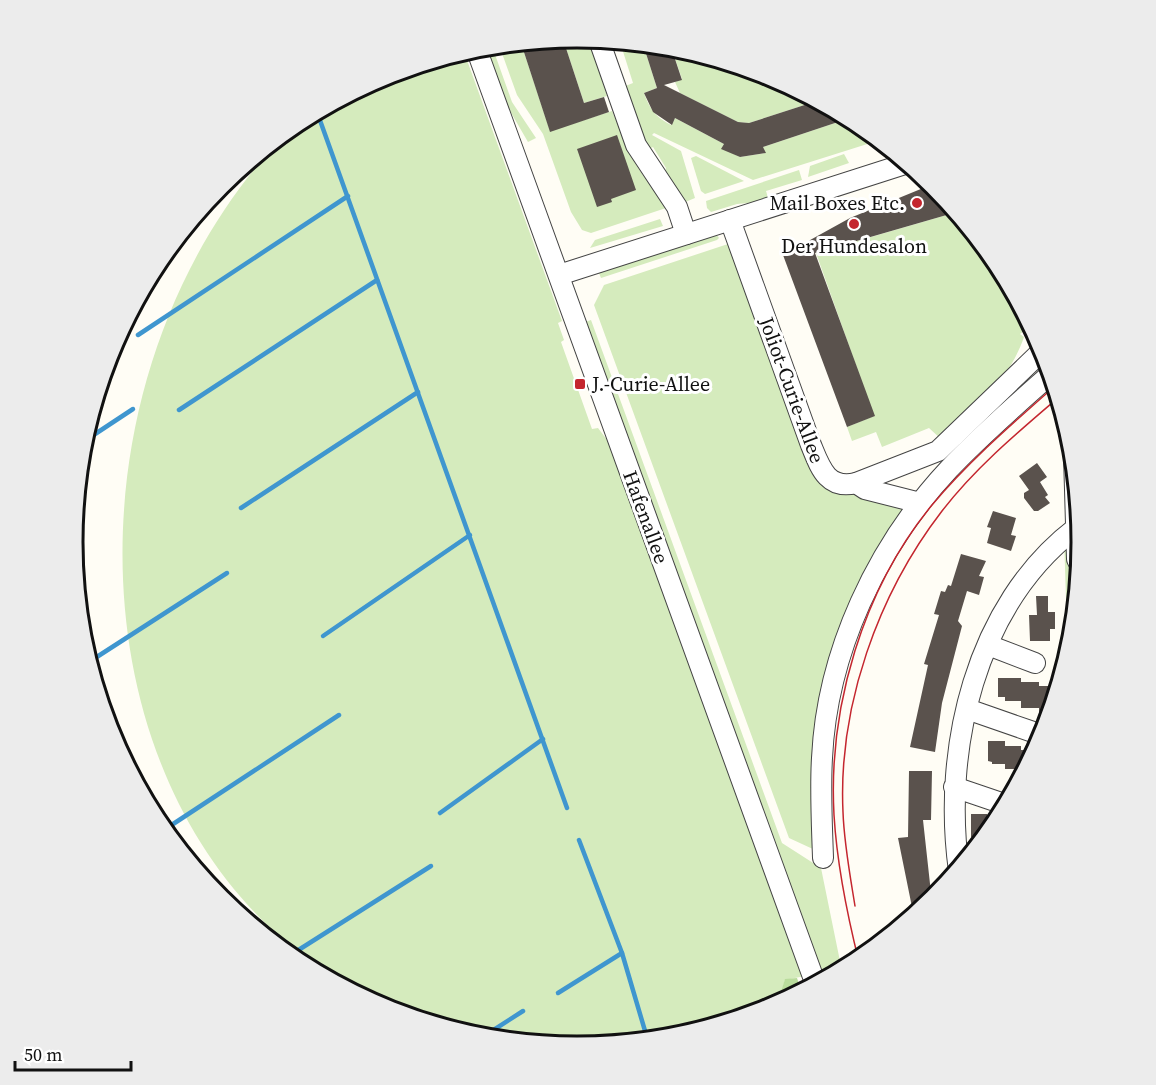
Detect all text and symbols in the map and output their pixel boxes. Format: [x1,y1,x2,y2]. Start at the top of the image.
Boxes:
place label: Mail Boxes Etc. [769,189,905,217]
marker: Mail Boxes Etc. [910,196,924,210]
marker: Der Hundesalon [847,217,861,231]
place label: Der Hundesalon [781,232,927,260]
street label: Joliot-Curie-Allee [752,312,831,467]
place label: J.-Curie-Allee [591,370,710,398]
marker: J.-Curie-Allee [573,377,587,391]
street label: Hafenallee [616,467,676,567]
scale bar [15,1034,130,1072]
text: 50 m [24,1042,62,1067]

